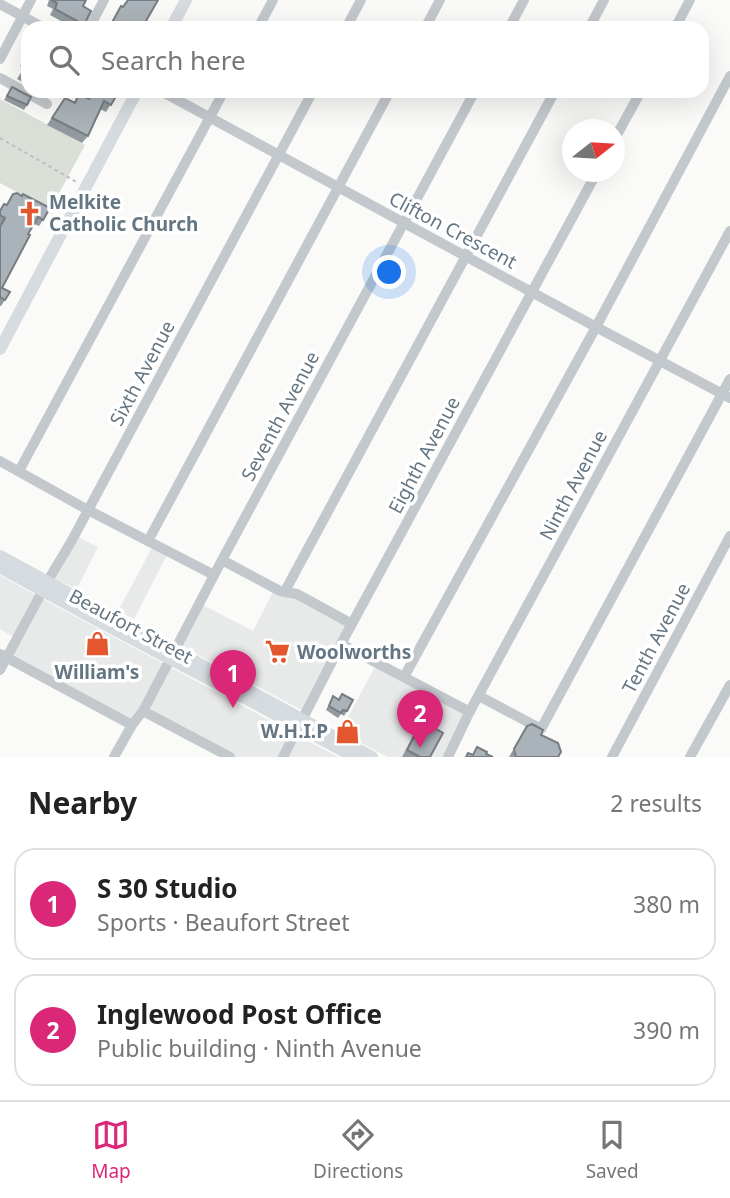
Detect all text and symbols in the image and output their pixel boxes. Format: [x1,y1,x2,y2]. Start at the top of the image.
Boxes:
search box [21,21,709,98]
icon: search [45,41,83,79]
text: Search here [101,42,246,78]
north arrow [562,119,625,182]
street label: Clifton Crescent [385,185,522,275]
place label: Melkite Catholic Church [49,189,198,237]
church icon: Melkite Catholic Church [15,199,43,227]
your location [372,255,406,289]
street label: Sixth Avenue [103,316,181,430]
street label: Seventh Avenue [235,347,325,485]
street label: Eighth Avenue [382,392,466,518]
street label: Ninth Avenue [533,425,613,545]
street label: Tenth Avenue [616,578,696,698]
street label: Beaufort Street [65,583,197,670]
shop icon: William's [83,630,111,658]
supermarket icon: Woolworths [263,638,291,666]
place label: Woolworths [297,639,411,665]
pin: 1 [210,650,256,708]
place label: William's [55,659,139,685]
pin: 2 [397,690,443,748]
shop icon: W.H.I.P [334,717,362,745]
place label: W.H.I.P [261,718,328,744]
text: Nearby [28,782,137,823]
text: 2 results [610,787,702,819]
text: S 30 Studio [97,870,238,906]
text: 1 [46,888,60,920]
text: 380 m [633,888,700,920]
text: Sports · Beaufort Street [97,906,350,938]
text: Inglewood Post Office [97,996,382,1032]
text: 2 [46,1014,60,1046]
text: 390 m [633,1014,700,1046]
text: Public building · Ninth Avenue [97,1032,422,1064]
tab: Map [91,1116,131,1184]
tab: Directions [313,1116,403,1184]
tab: Saved [586,1116,639,1184]

